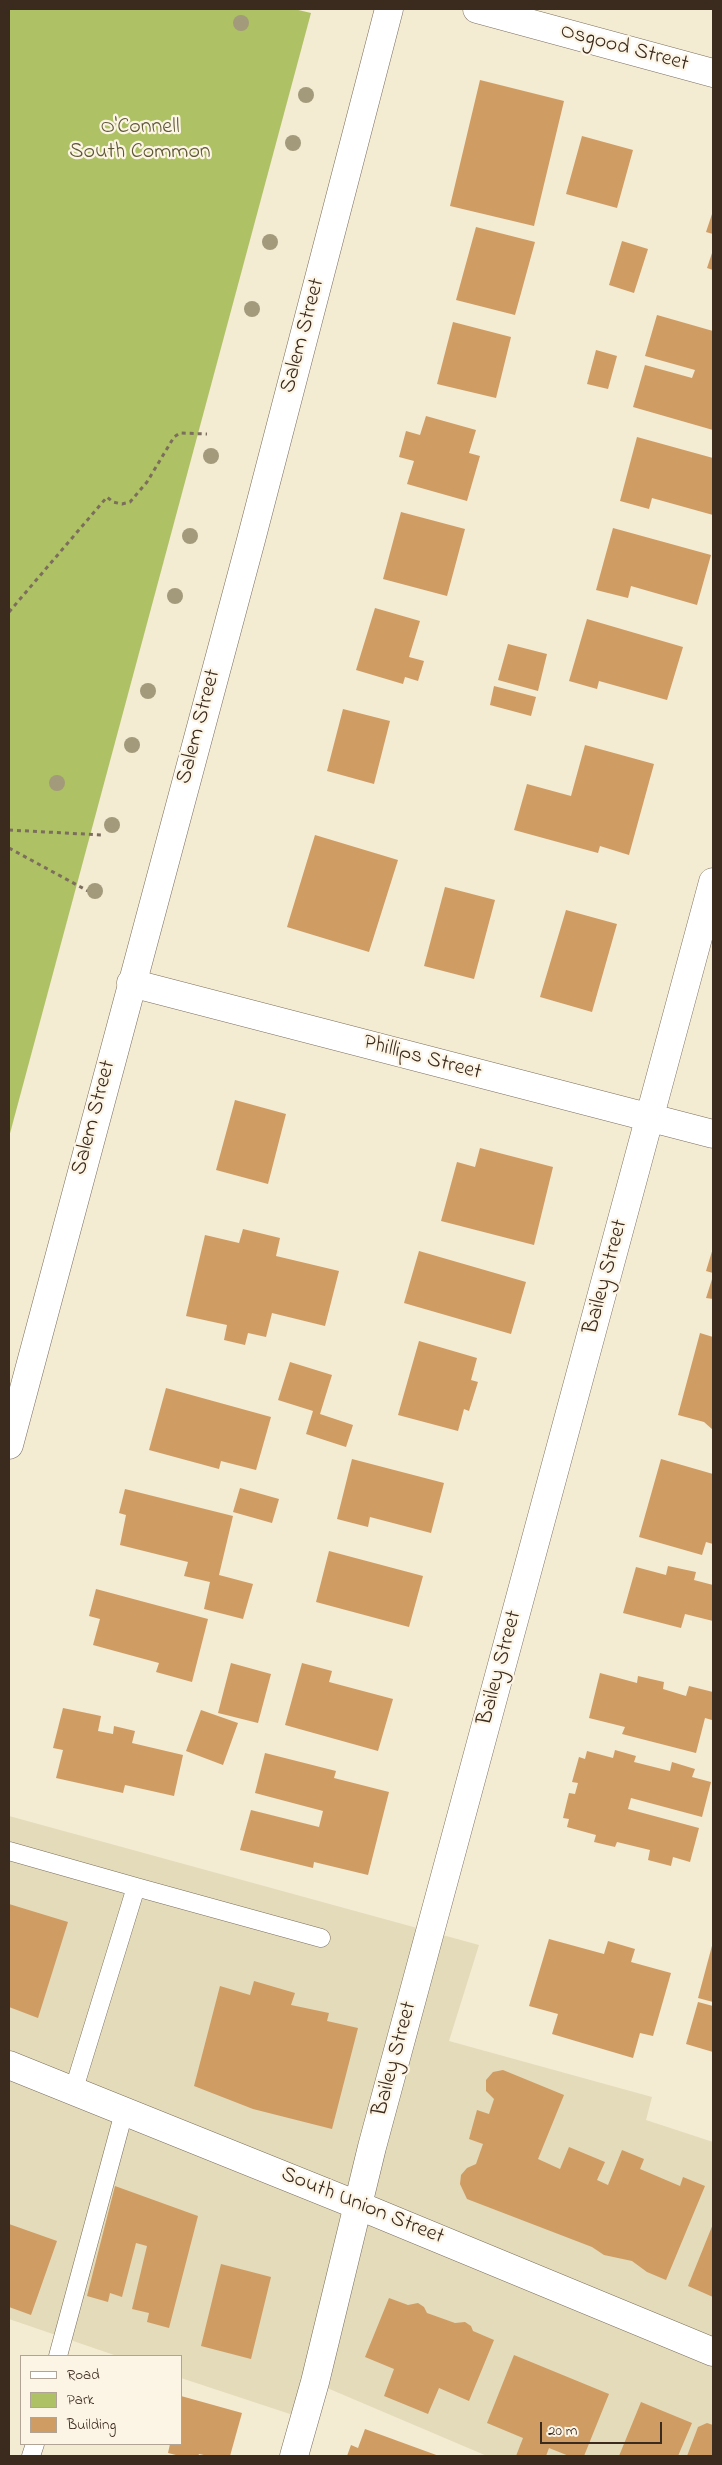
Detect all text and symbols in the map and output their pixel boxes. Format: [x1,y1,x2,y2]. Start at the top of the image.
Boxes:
street label: Osgood Street [557,19,691,79]
park label: O'Connell South Common [69,115,211,166]
street label: Salem Street [276,276,332,396]
street label: Salem Street [172,667,228,787]
street label: Phillips Street [360,1031,484,1087]
street label: Salem Street [67,1058,123,1178]
street label: Bailey Street [579,1217,635,1337]
street label: Bailey Street [473,1608,529,1728]
street label: Bailey Street [368,1999,424,2119]
street label: South Union Street [277,2162,447,2252]
legend [20,2355,182,2445]
text: Road [67,2364,100,2386]
text: Park [67,2389,94,2411]
scale bar [542,2412,664,2444]
text: Building [67,2414,116,2436]
text: 20 m [548,2420,577,2442]

